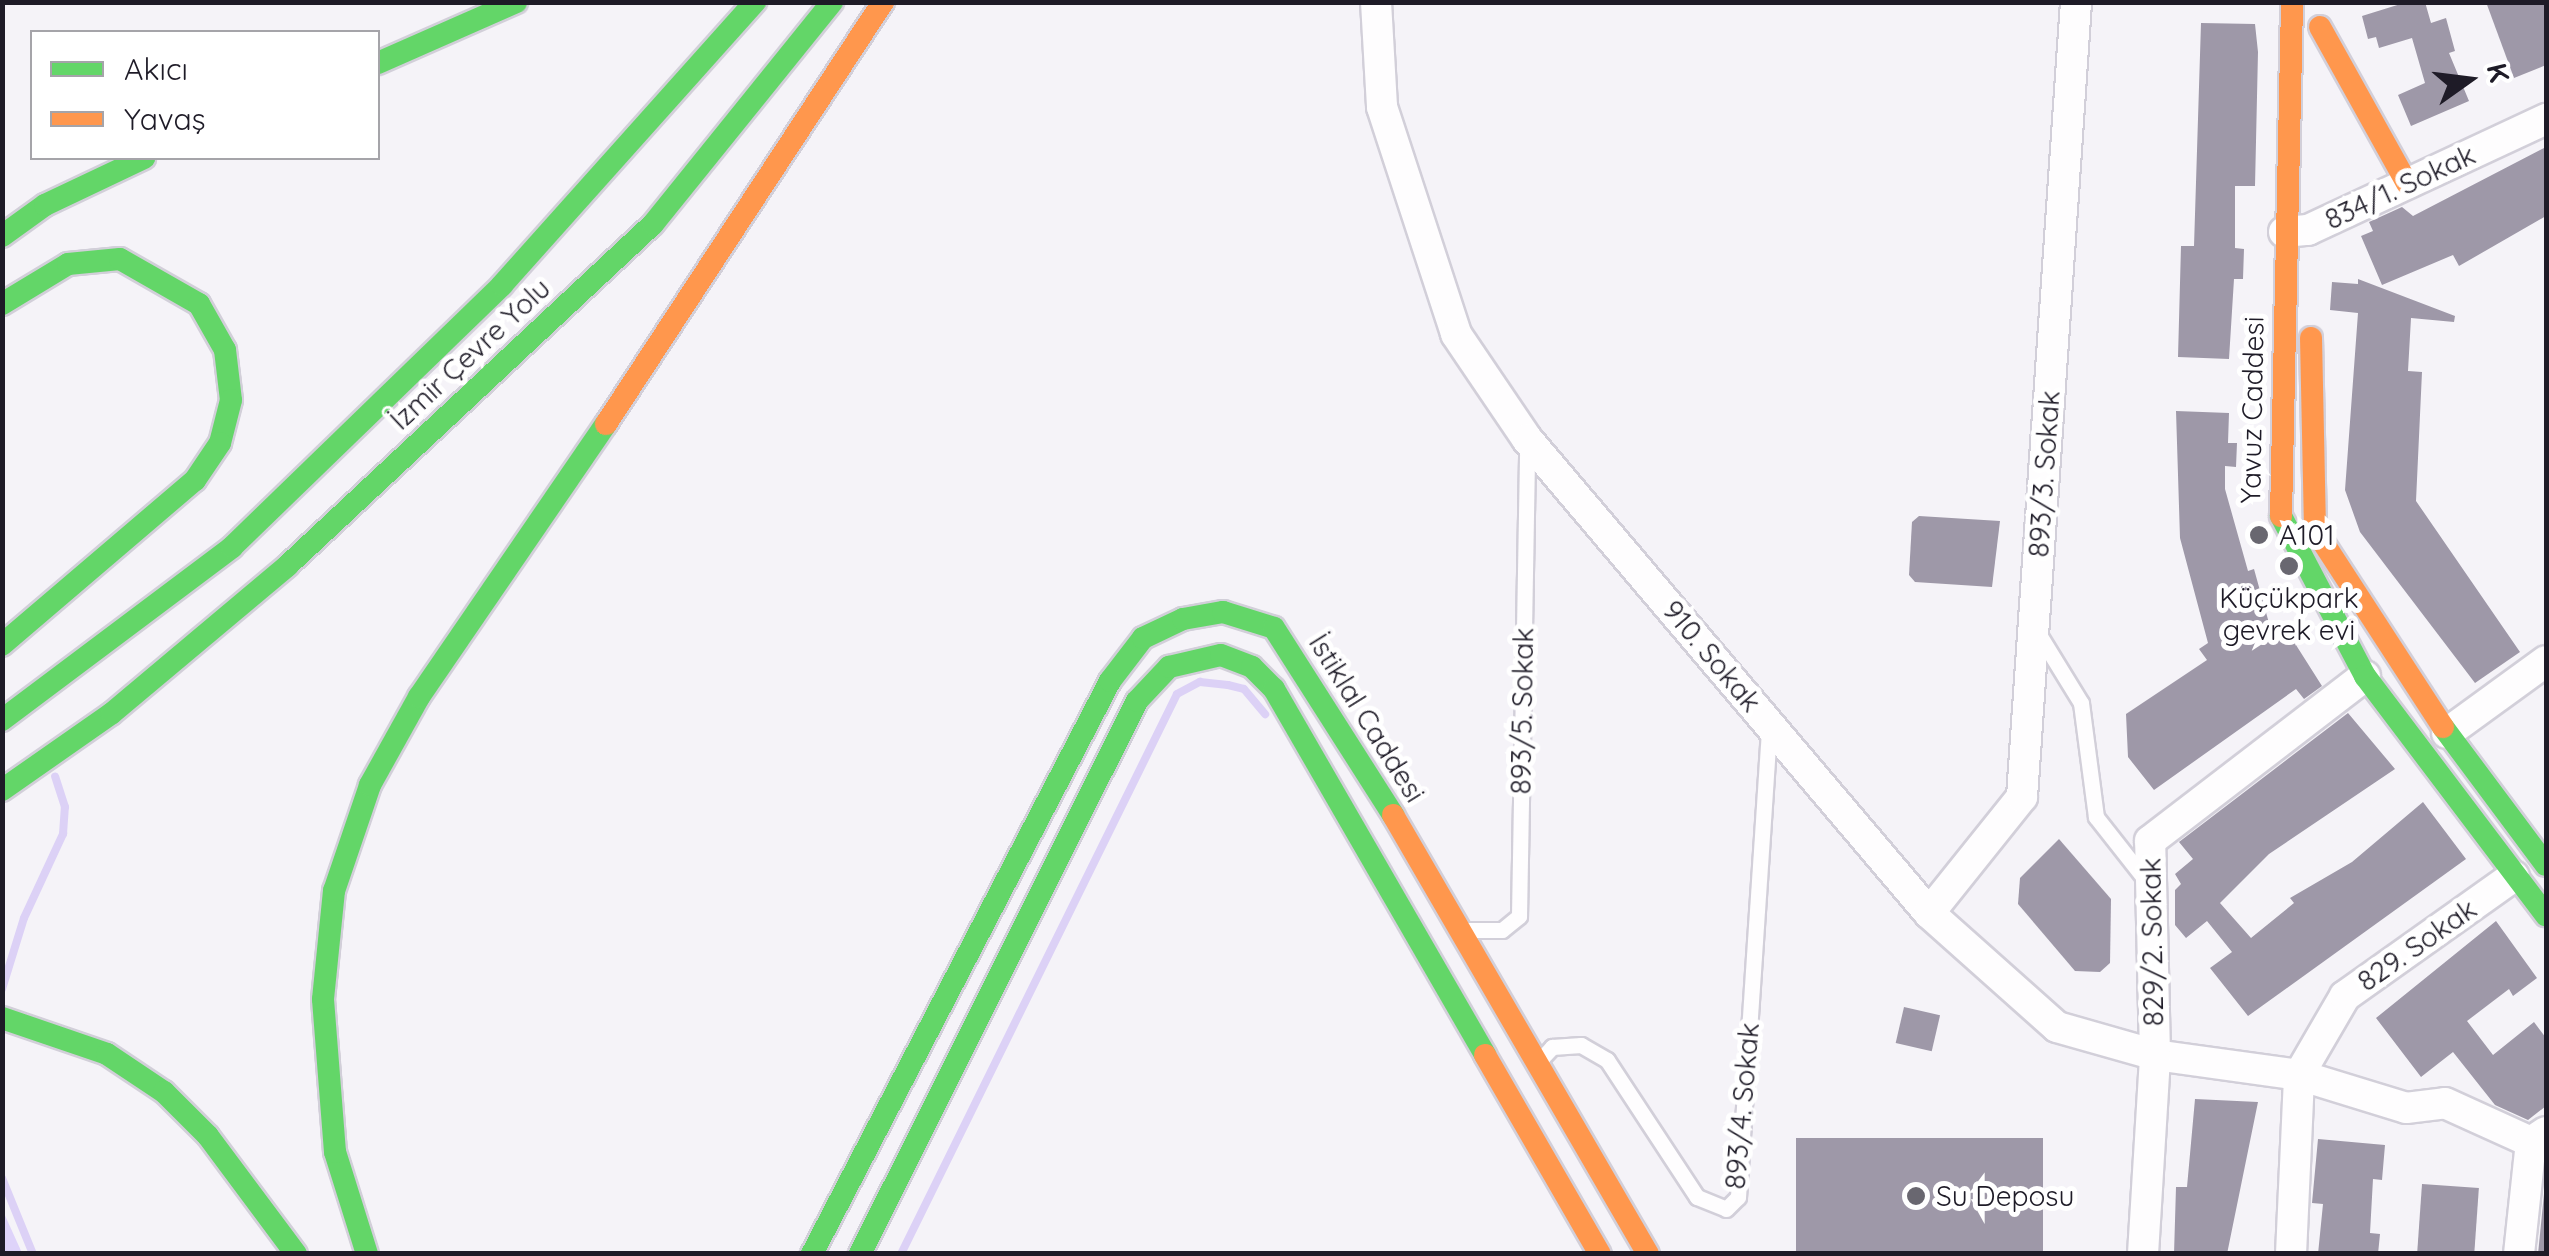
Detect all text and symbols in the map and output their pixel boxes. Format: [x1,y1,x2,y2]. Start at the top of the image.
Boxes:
legend [30,30,380,160]
north arrow [2419,30,2519,130]
text: Akıcı [124,50,188,88]
text: K [2479,59,2518,86]
text: Yavaş [124,100,206,138]
street label: 834/1. Sokak [2320,138,2480,236]
street label: İzmir Çevre Yolu [383,271,557,437]
street label: Yavuz Caddesi [2234,316,2270,504]
street label: 893/3. Sokak [2021,390,2067,558]
place label: A101 [2279,518,2334,552]
marker: A101 [2248,524,2270,546]
marker: Küçükpark gevrek evi [2278,555,2300,577]
place label: Küçükpark gevrek evi [2219,581,2359,647]
street label: 910. Sokak [1656,593,1768,719]
street label: 893/5. Sokak [1504,627,1540,795]
street label: İstiklal Caddesi [1302,628,1432,808]
street label: 829/2. Sokak [2134,857,2170,1027]
street label: 829. Sokak [2351,892,2483,998]
street label: 893/4. Sokak [1718,1021,1766,1191]
place label: Su Deposu [1936,1179,2074,1213]
marker: Su Deposu [1905,1185,1927,1207]

